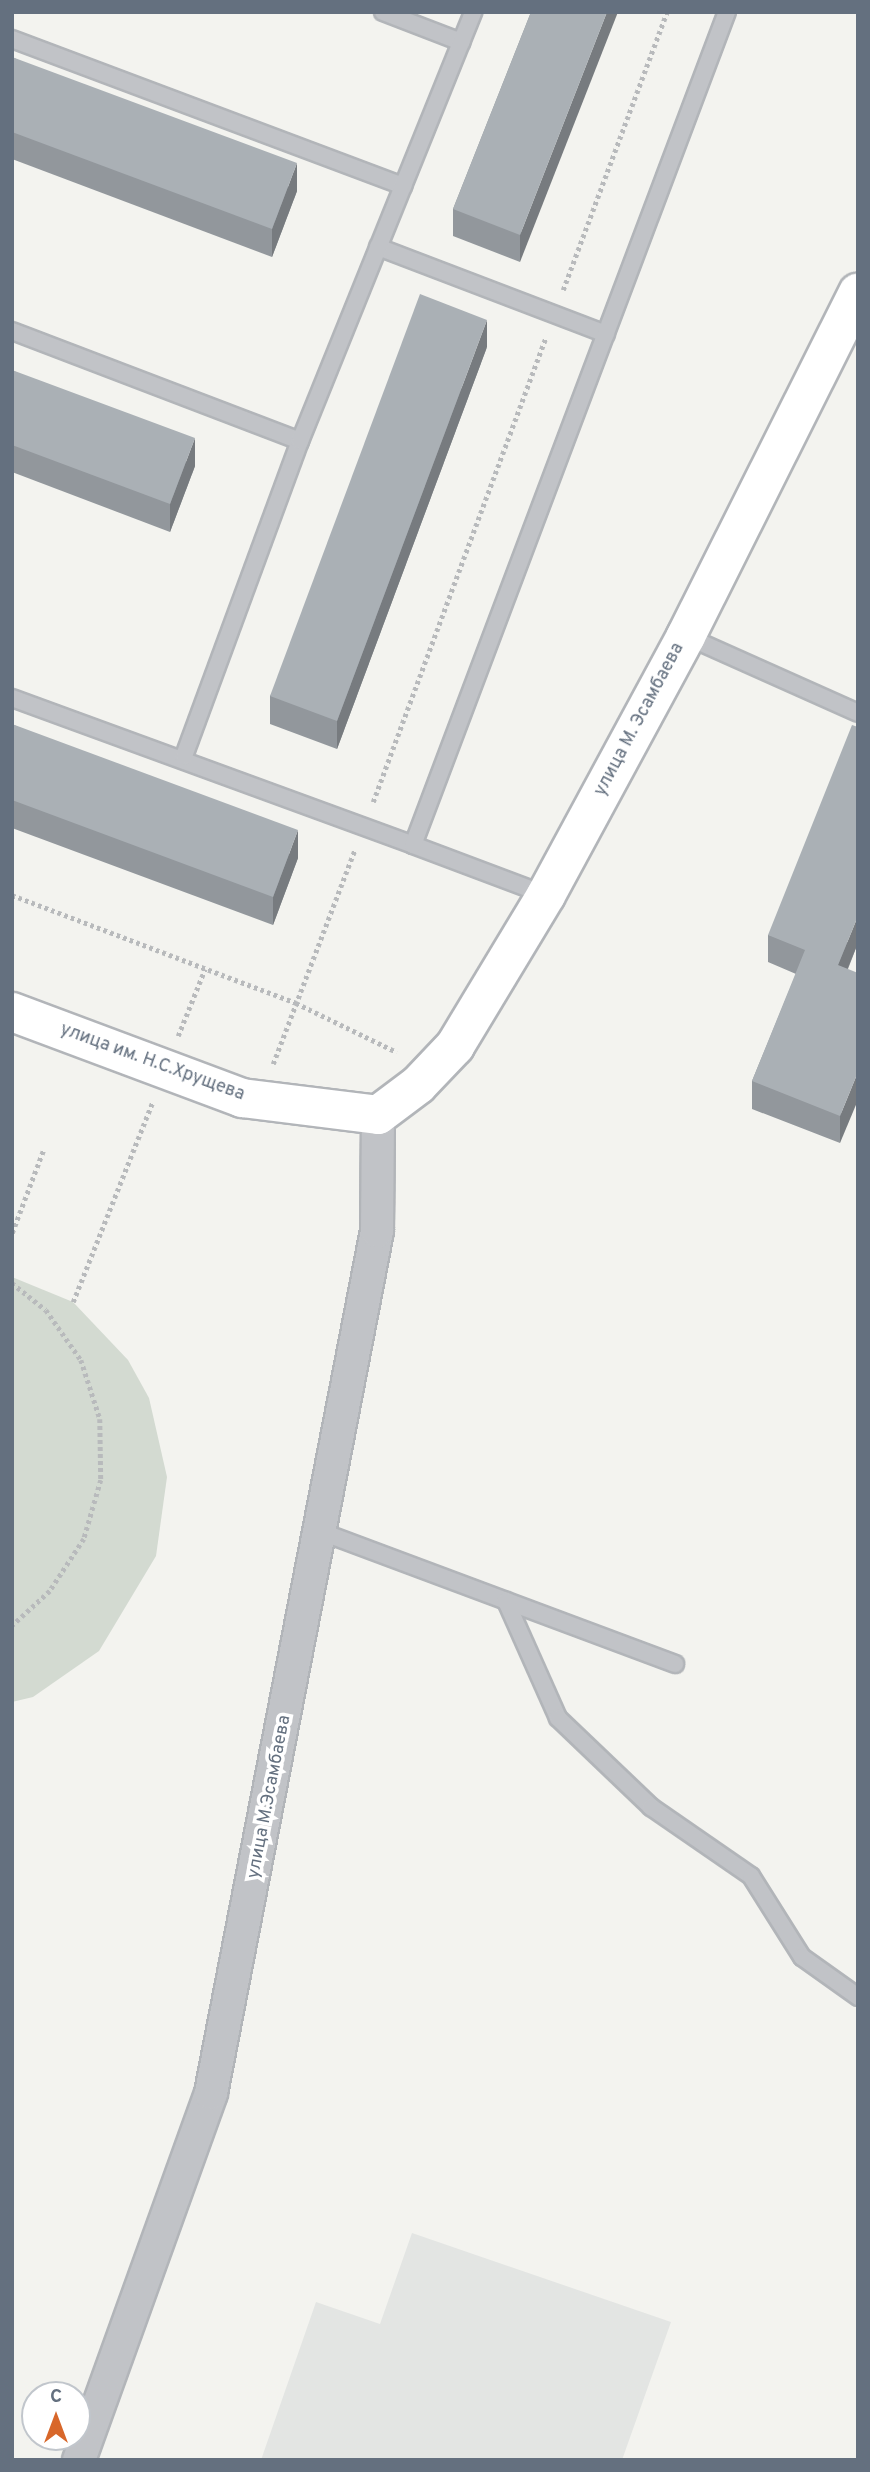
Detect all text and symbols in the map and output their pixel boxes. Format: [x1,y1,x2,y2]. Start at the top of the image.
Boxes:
street label: улица М. Эсамбаева [590,640,690,800]
street label: улица им. Н.С.Хрущева [57,1020,247,1106]
street label: улица М.Эсамбаева [244,1713,296,1881]
north arrow [21,2381,91,2451]
text: С [50,2385,62,2409]

